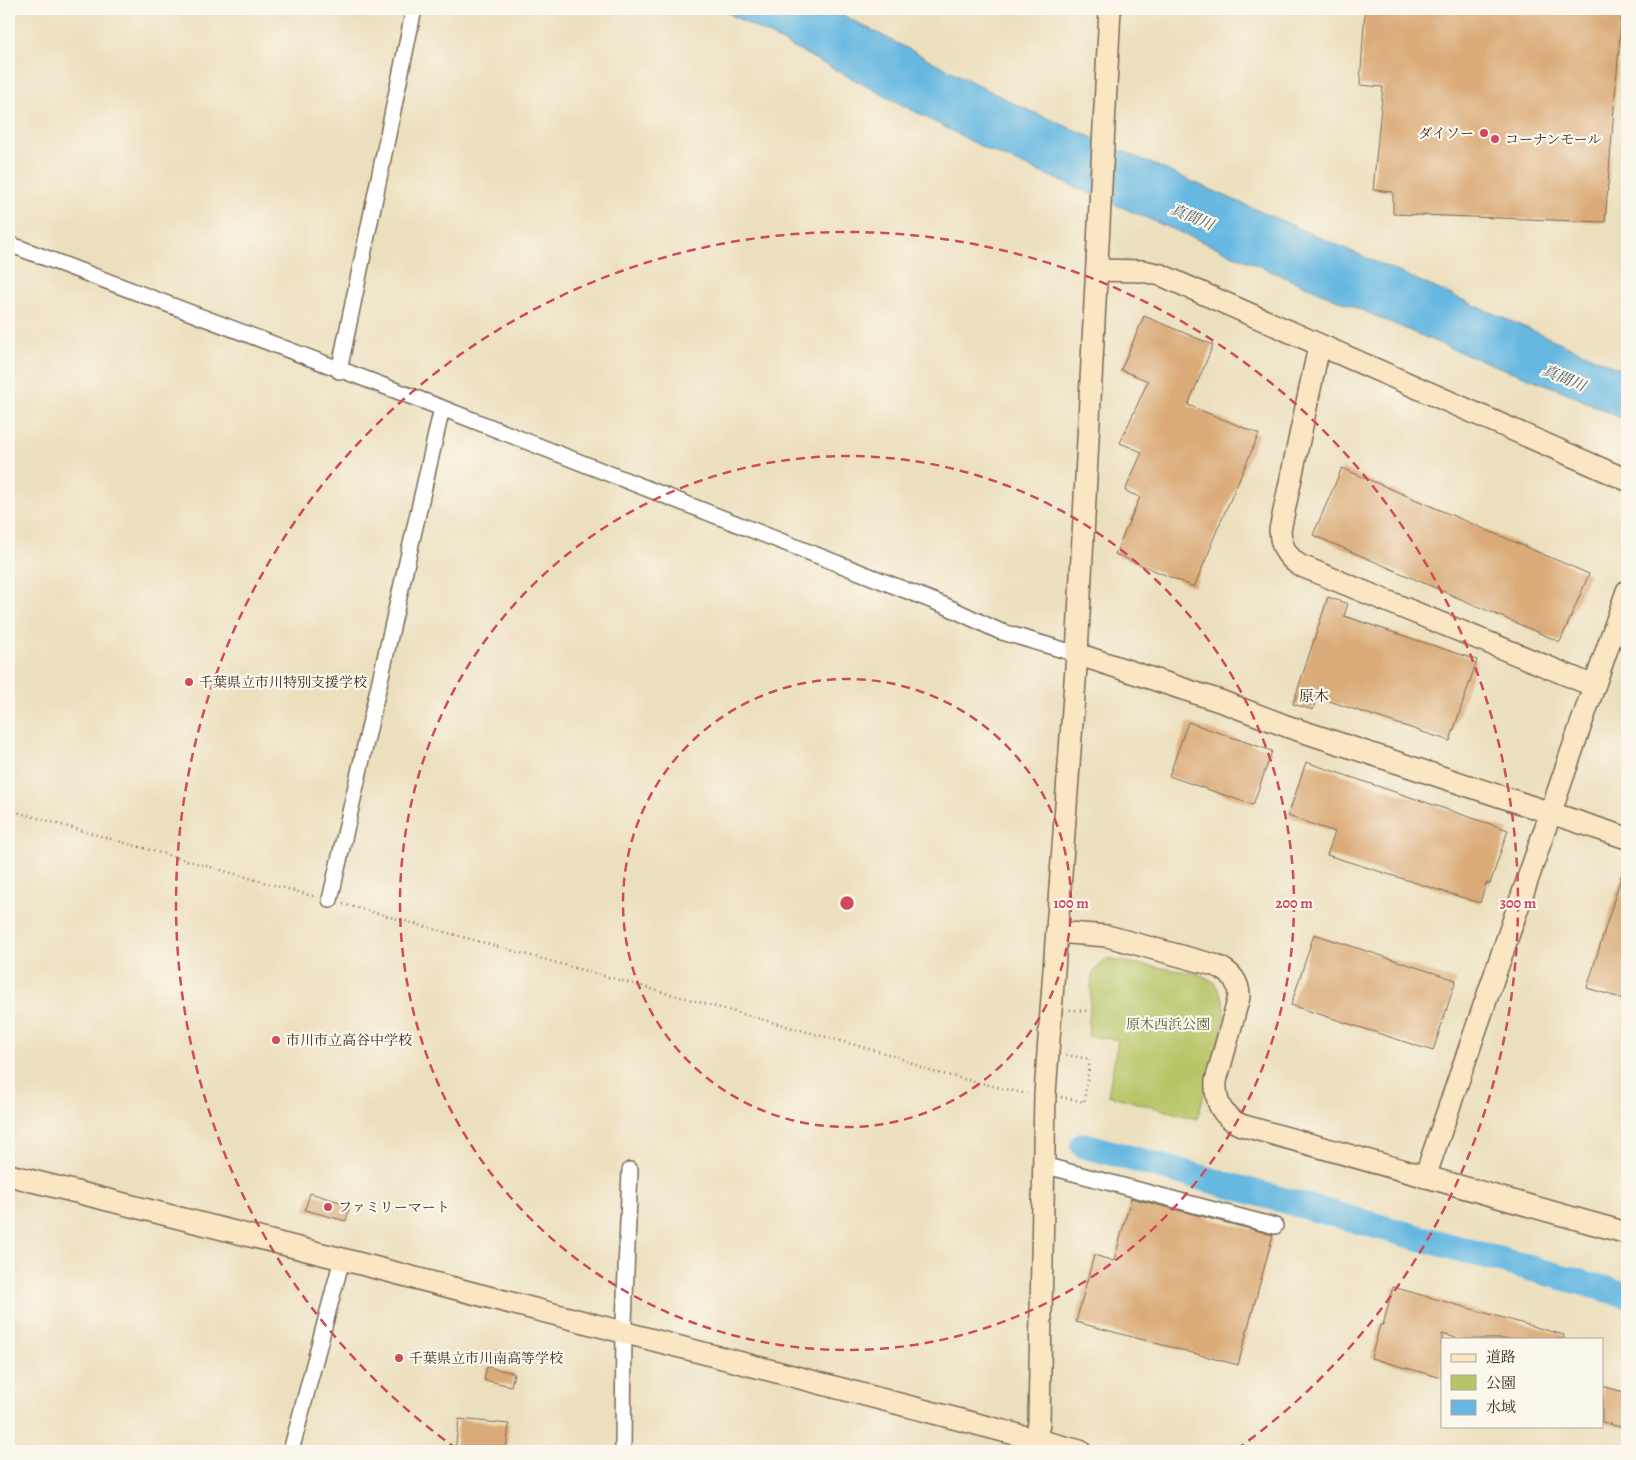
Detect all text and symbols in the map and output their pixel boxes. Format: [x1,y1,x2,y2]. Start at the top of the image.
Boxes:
place label: ダイソー [1418,124,1474,143]
marker: ダイソー [1478,127,1490,139]
place label: コーナンモール [1505,130,1601,149]
marker: コーナンモール [1489,133,1501,145]
water label: 真間川 [1167,199,1218,236]
water label: 真間川 [1539,360,1590,397]
place label: 千葉県立市川特別支援学校 [199,673,367,692]
marker: 千葉県立市川特別支援学校 [183,676,195,688]
district label: 原木 [1299,686,1329,706]
text: 100 m [1053,893,1089,913]
text: 200 m [1275,893,1313,913]
text: 300 m [1500,893,1537,913]
centre of rings [838,894,856,912]
park label: 原木西浜公園 [1126,1015,1210,1034]
place label: 市川市立高谷中学校 [286,1031,412,1050]
marker: 市川市立高谷中学校 [270,1034,282,1046]
place label: ファミリーマート [338,1198,450,1217]
marker: ファミリーマート [322,1201,334,1213]
legend [1441,1338,1604,1428]
text: 道路 [1486,1347,1516,1367]
place label: 千葉県立市川南高等学校 [409,1349,563,1368]
marker: 千葉県立市川南高等学校 [393,1352,405,1364]
text: 公園 [1486,1373,1516,1393]
text: 水域 [1486,1397,1516,1417]

